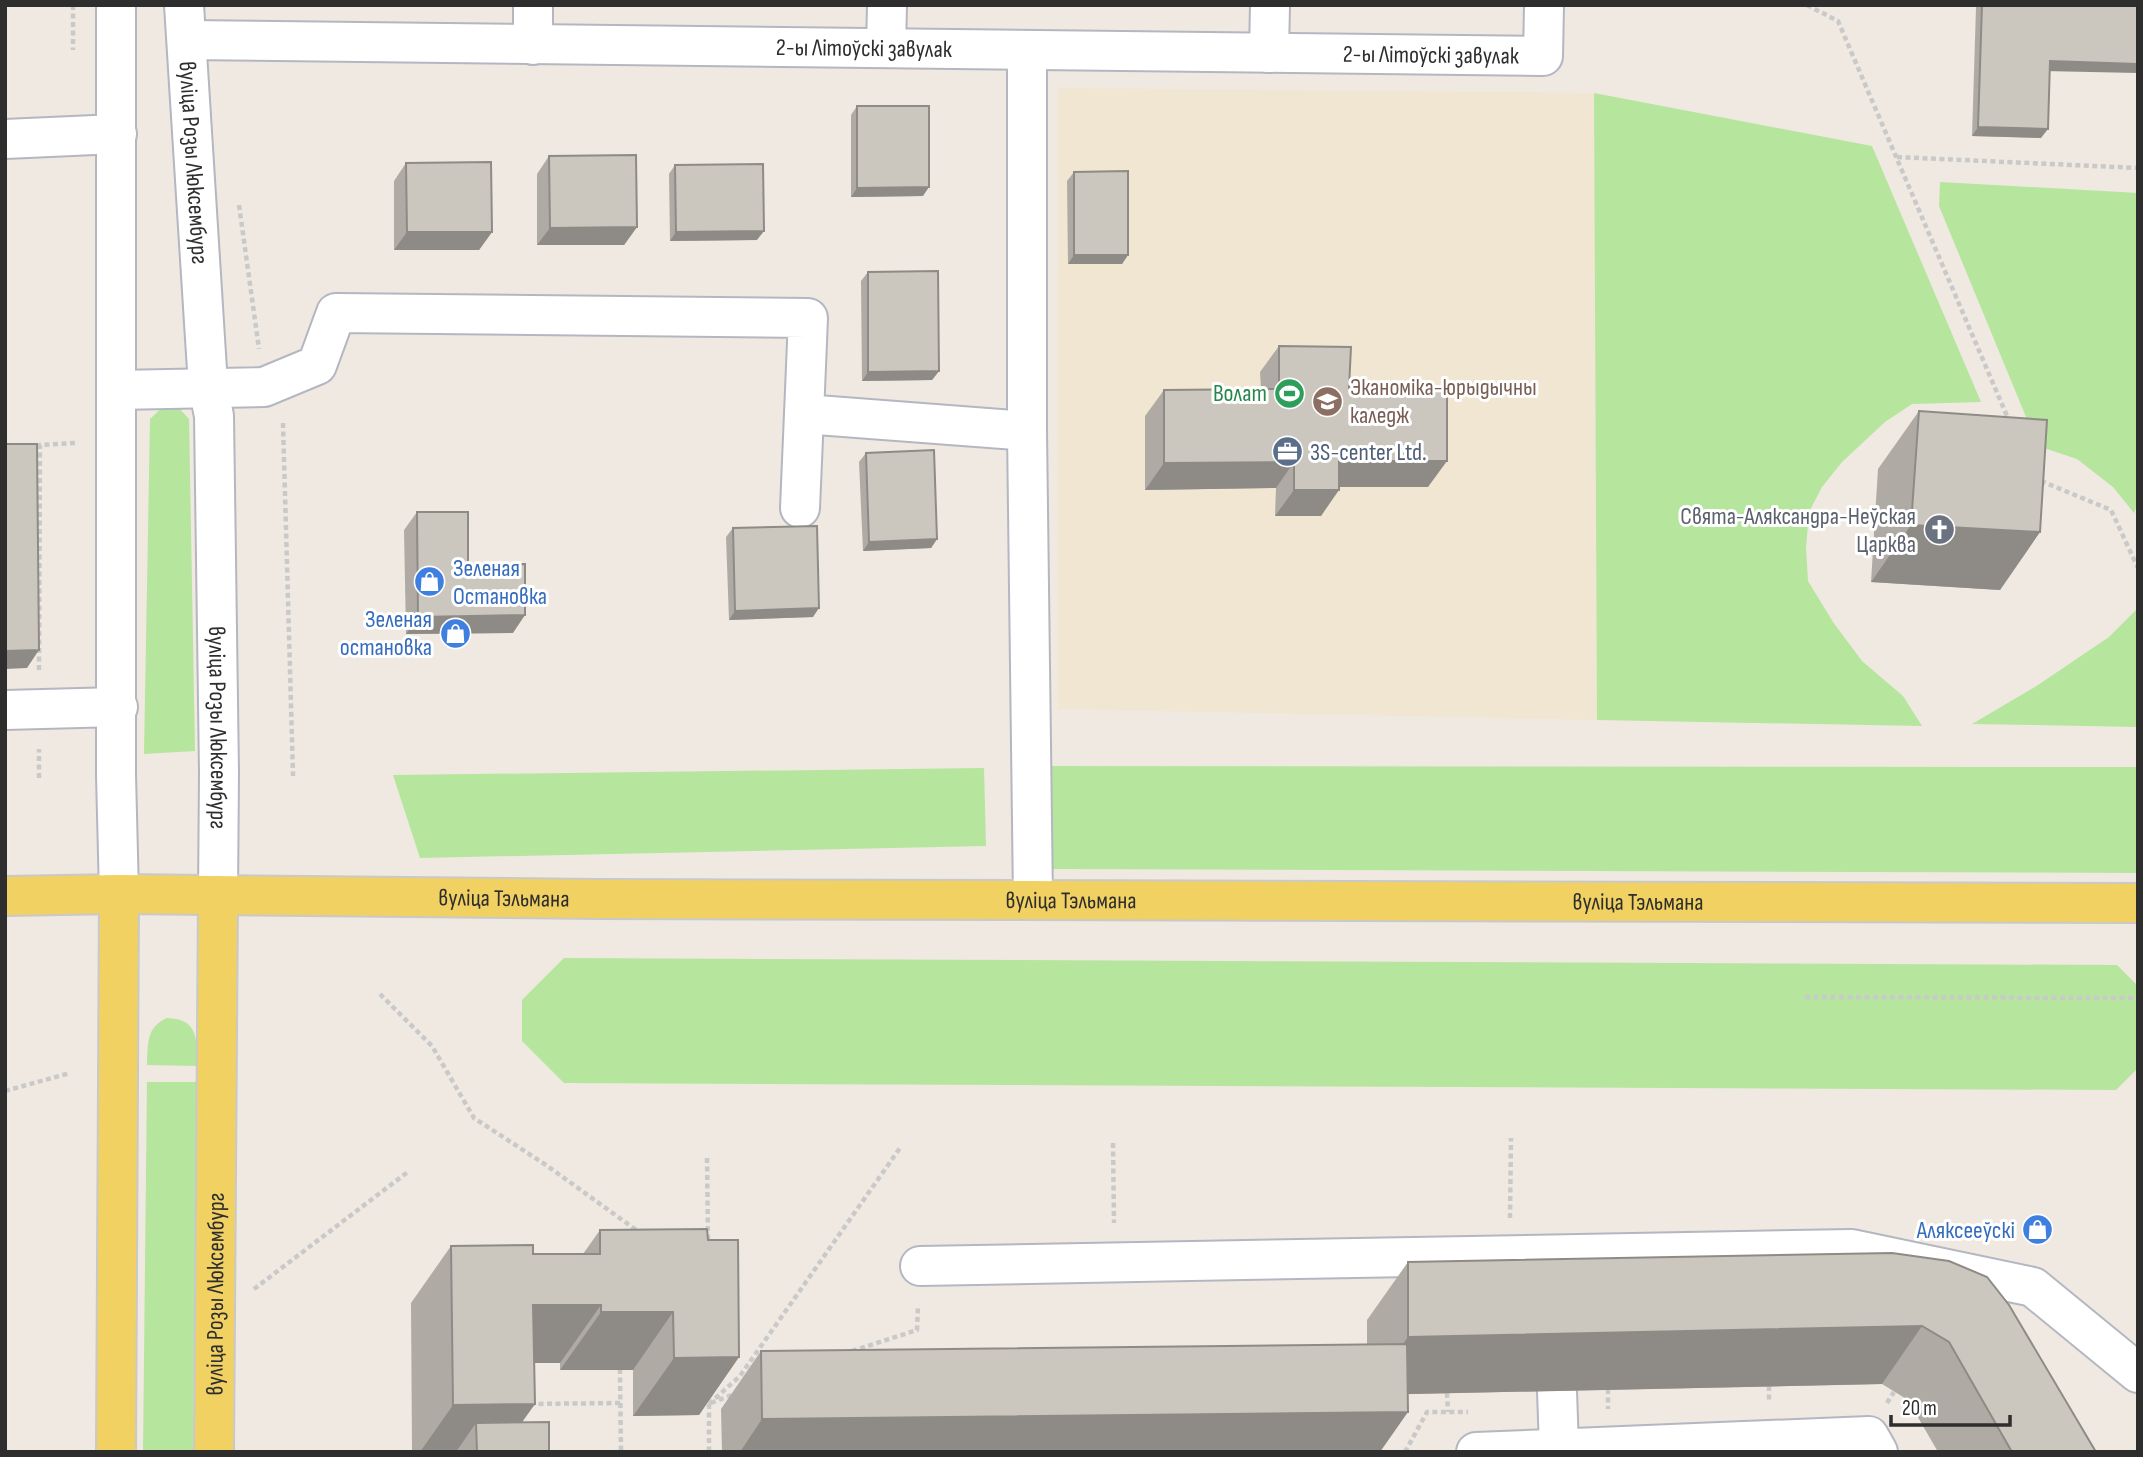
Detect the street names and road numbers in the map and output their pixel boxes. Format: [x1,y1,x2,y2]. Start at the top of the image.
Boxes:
street label: 2-ы Літоўскі завулак [776,33,953,64]
street label: 2-ы Літоўскі завулак [1343,40,1520,71]
street label: вуліца Розы Люксембург [173,60,214,265]
street label: вуліца Розы Люксембург [202,626,233,829]
street label: вуліца Тэльмана [438,883,570,914]
street label: вуліца Тэльмана [1005,886,1137,915]
street label: вуліца Тэльмана [1572,888,1704,917]
street label: вуліца Розы Люксембург [200,1192,231,1396]

